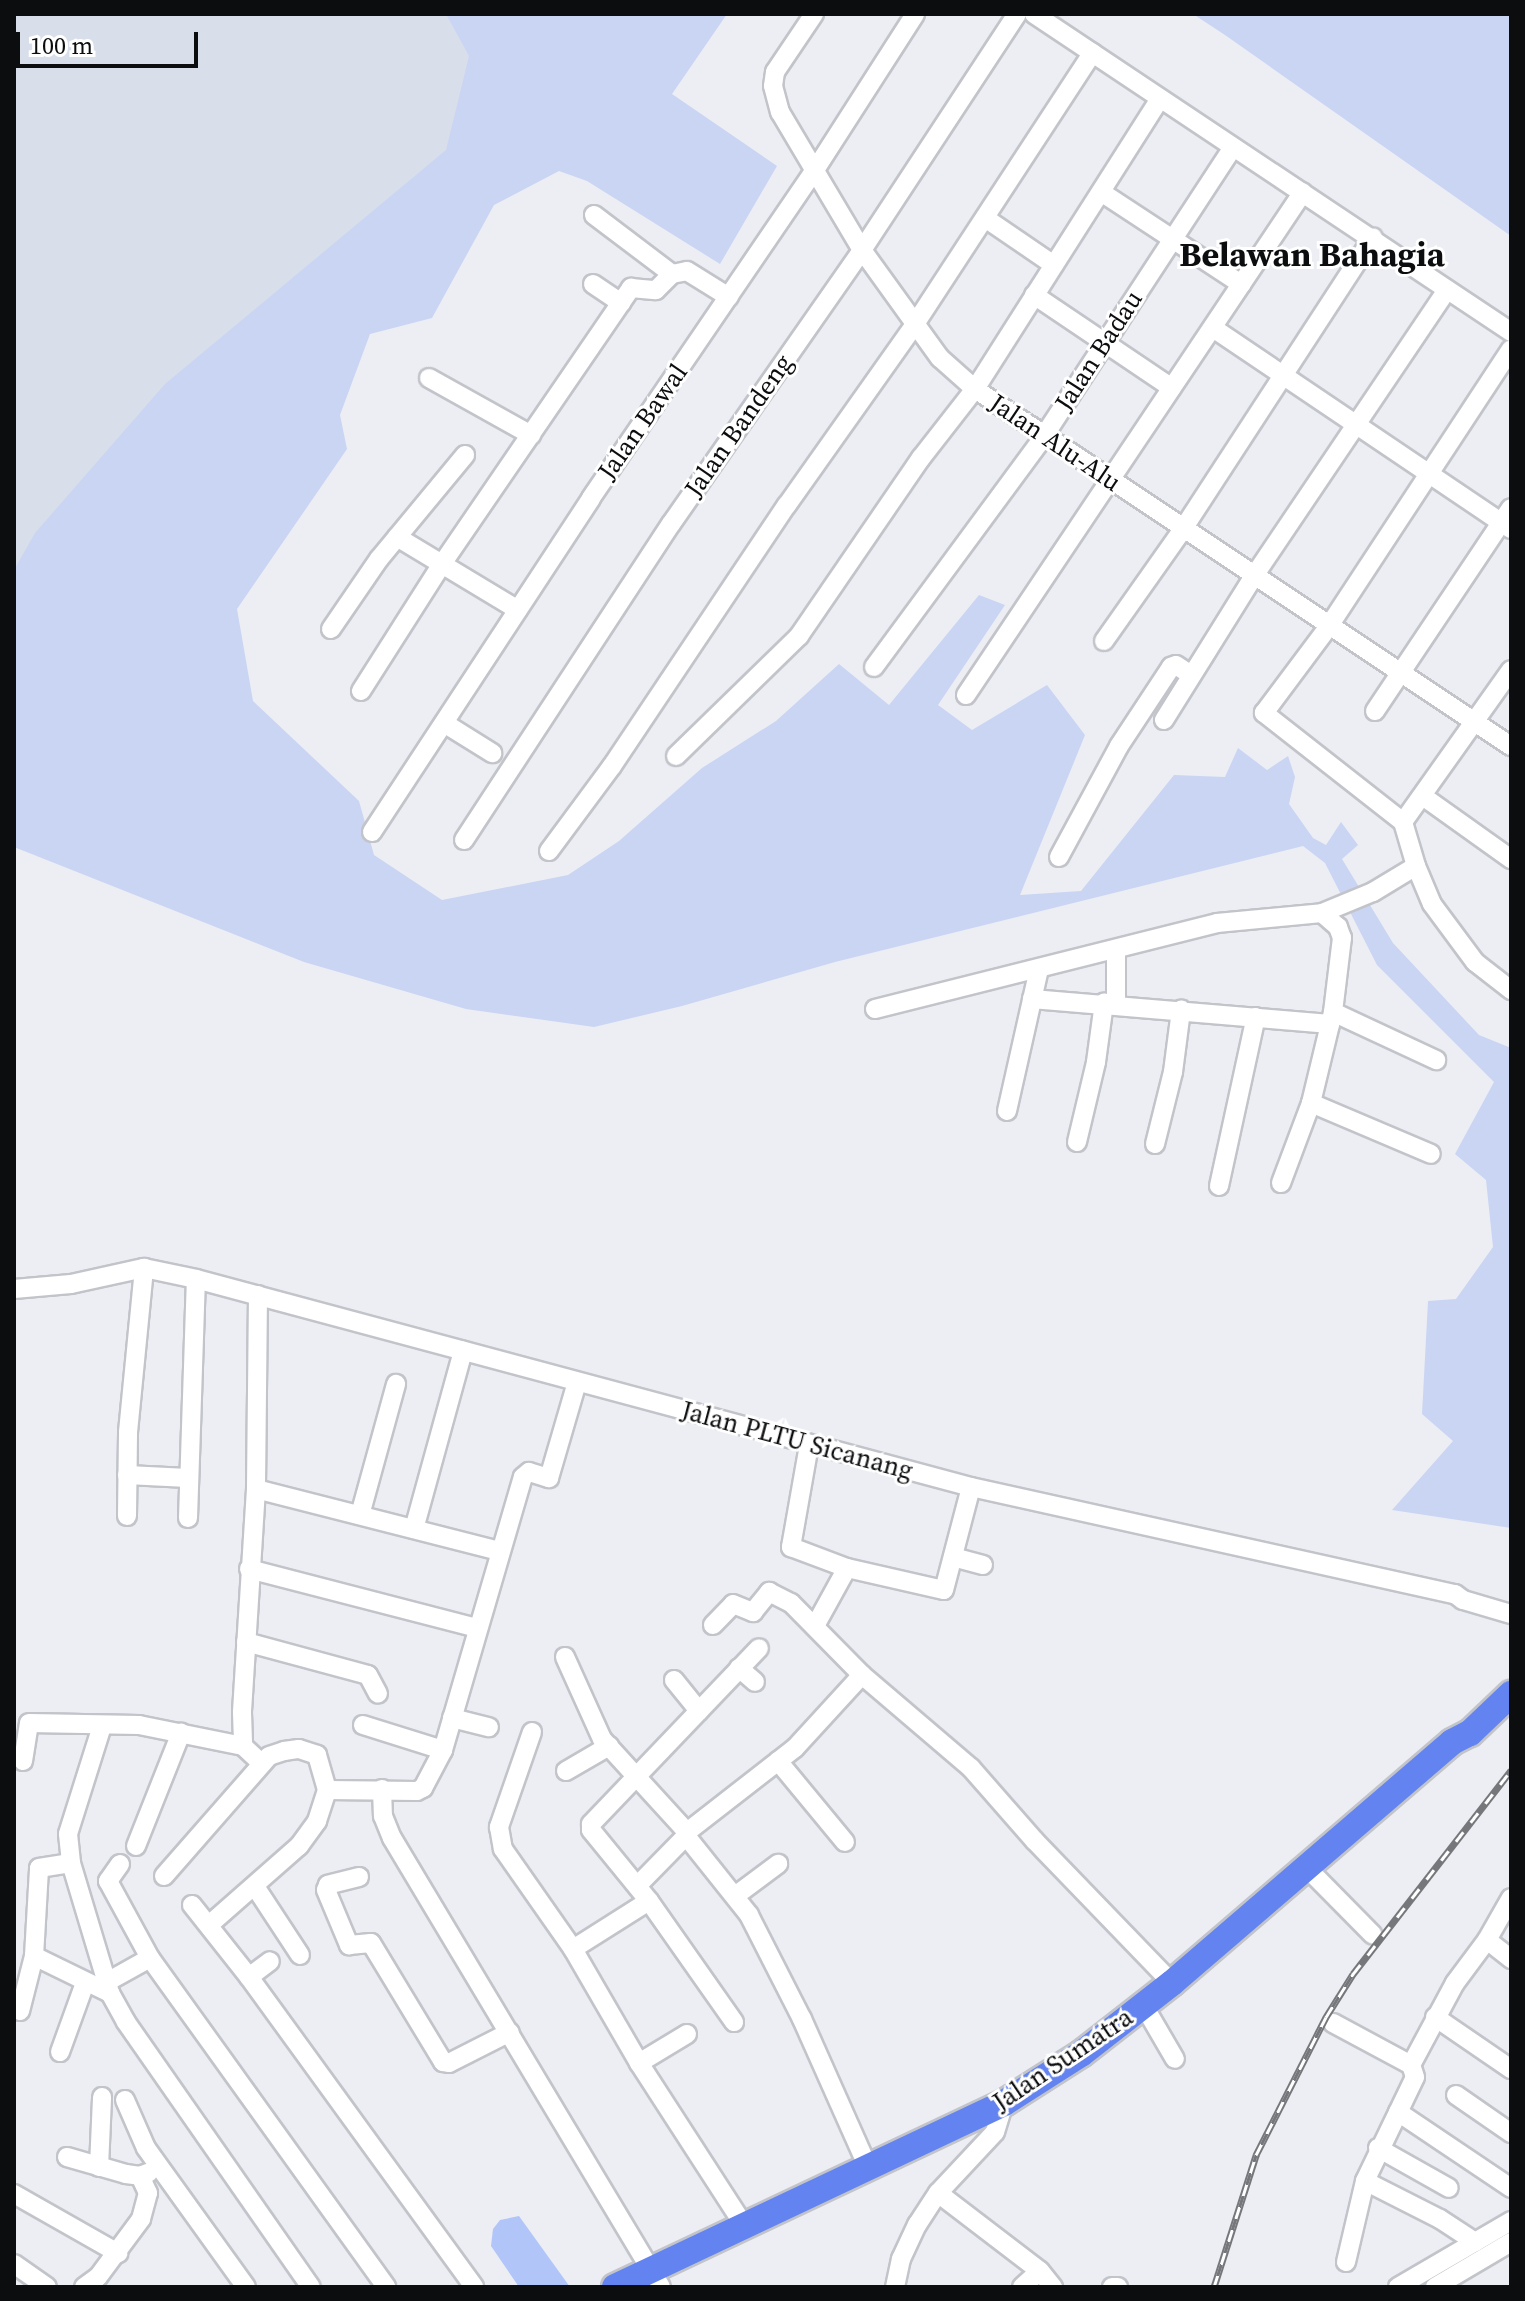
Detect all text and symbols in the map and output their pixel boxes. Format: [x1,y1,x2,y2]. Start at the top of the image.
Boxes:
scale bar [20,16,202,66]
text: 100 m [30,29,93,62]
district label: Belawan Bahagia [1179,235,1445,275]
street label: Jalan Badau [1049,285,1149,417]
street label: Jalan Bandeng [678,349,800,503]
street label: Jalan Bawal [592,358,694,486]
street label: Jalan Alu-Alu [983,388,1127,498]
street label: Jalan PLTU Sicanang [678,1395,916,1487]
street label: Jalan Sumatra [987,2002,1139,2118]

